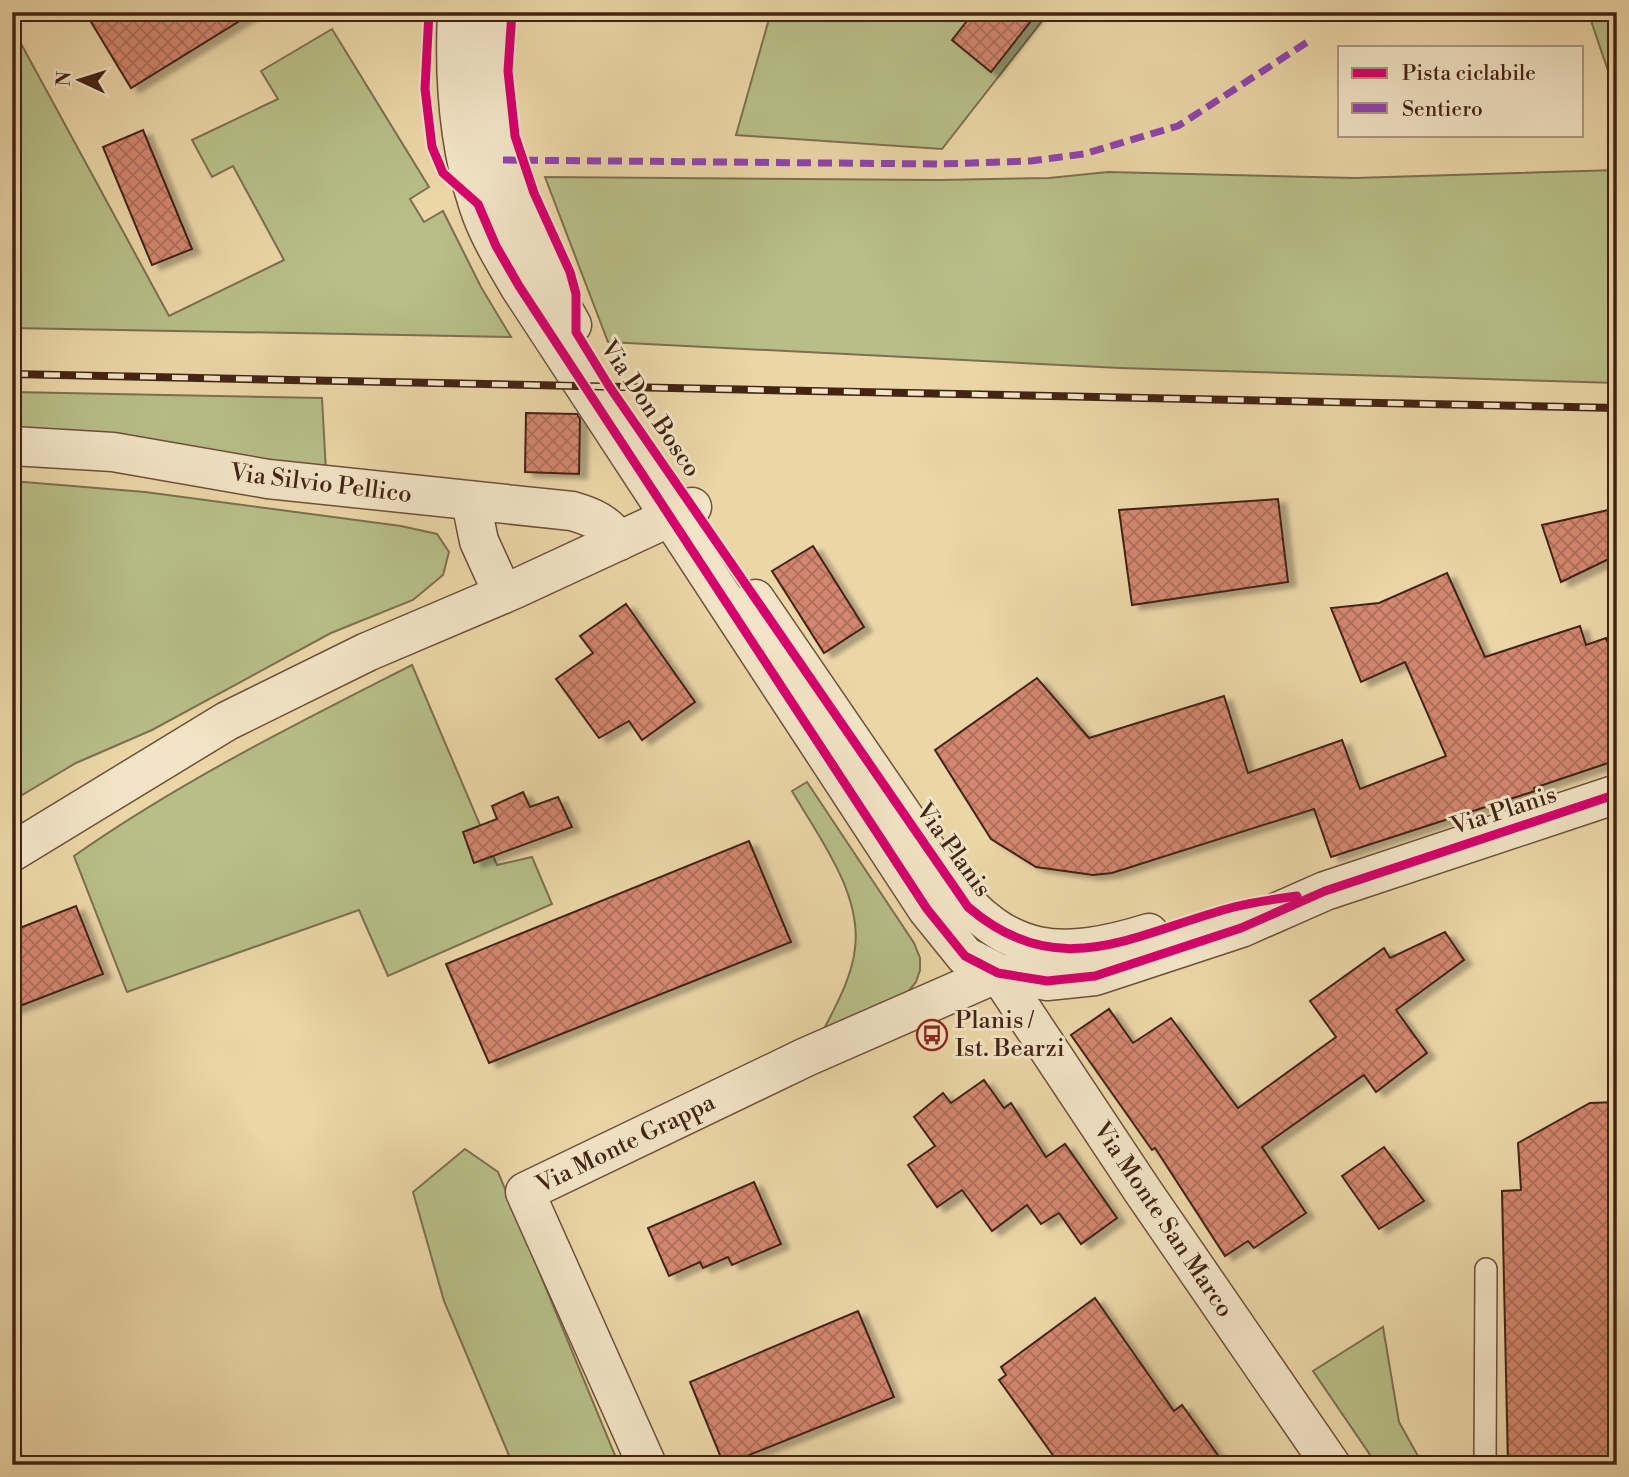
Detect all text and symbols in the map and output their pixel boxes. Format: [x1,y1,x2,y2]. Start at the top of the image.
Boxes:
north arrow [46,46,116,116]
legend [1338,46,1584,136]
text: Pista ciclabile [1402,61,1536,87]
text: N [52,71,77,87]
text: Sentiero [1402,97,1483,123]
street label: Via Don Bosco [593,334,707,483]
street label: Via Silvio Pellico [227,458,414,510]
street label: Via Planis [1446,780,1561,842]
street label: Via Planis [908,796,997,903]
place label: Planis / Ist. Bearzi [955,1006,1065,1064]
bus stop icon: Planis / Ist. Bearzi [915,1018,949,1052]
street label: Via Monte Grappa [531,1087,721,1201]
street label: Via Monte San Marco [1086,1116,1240,1323]

